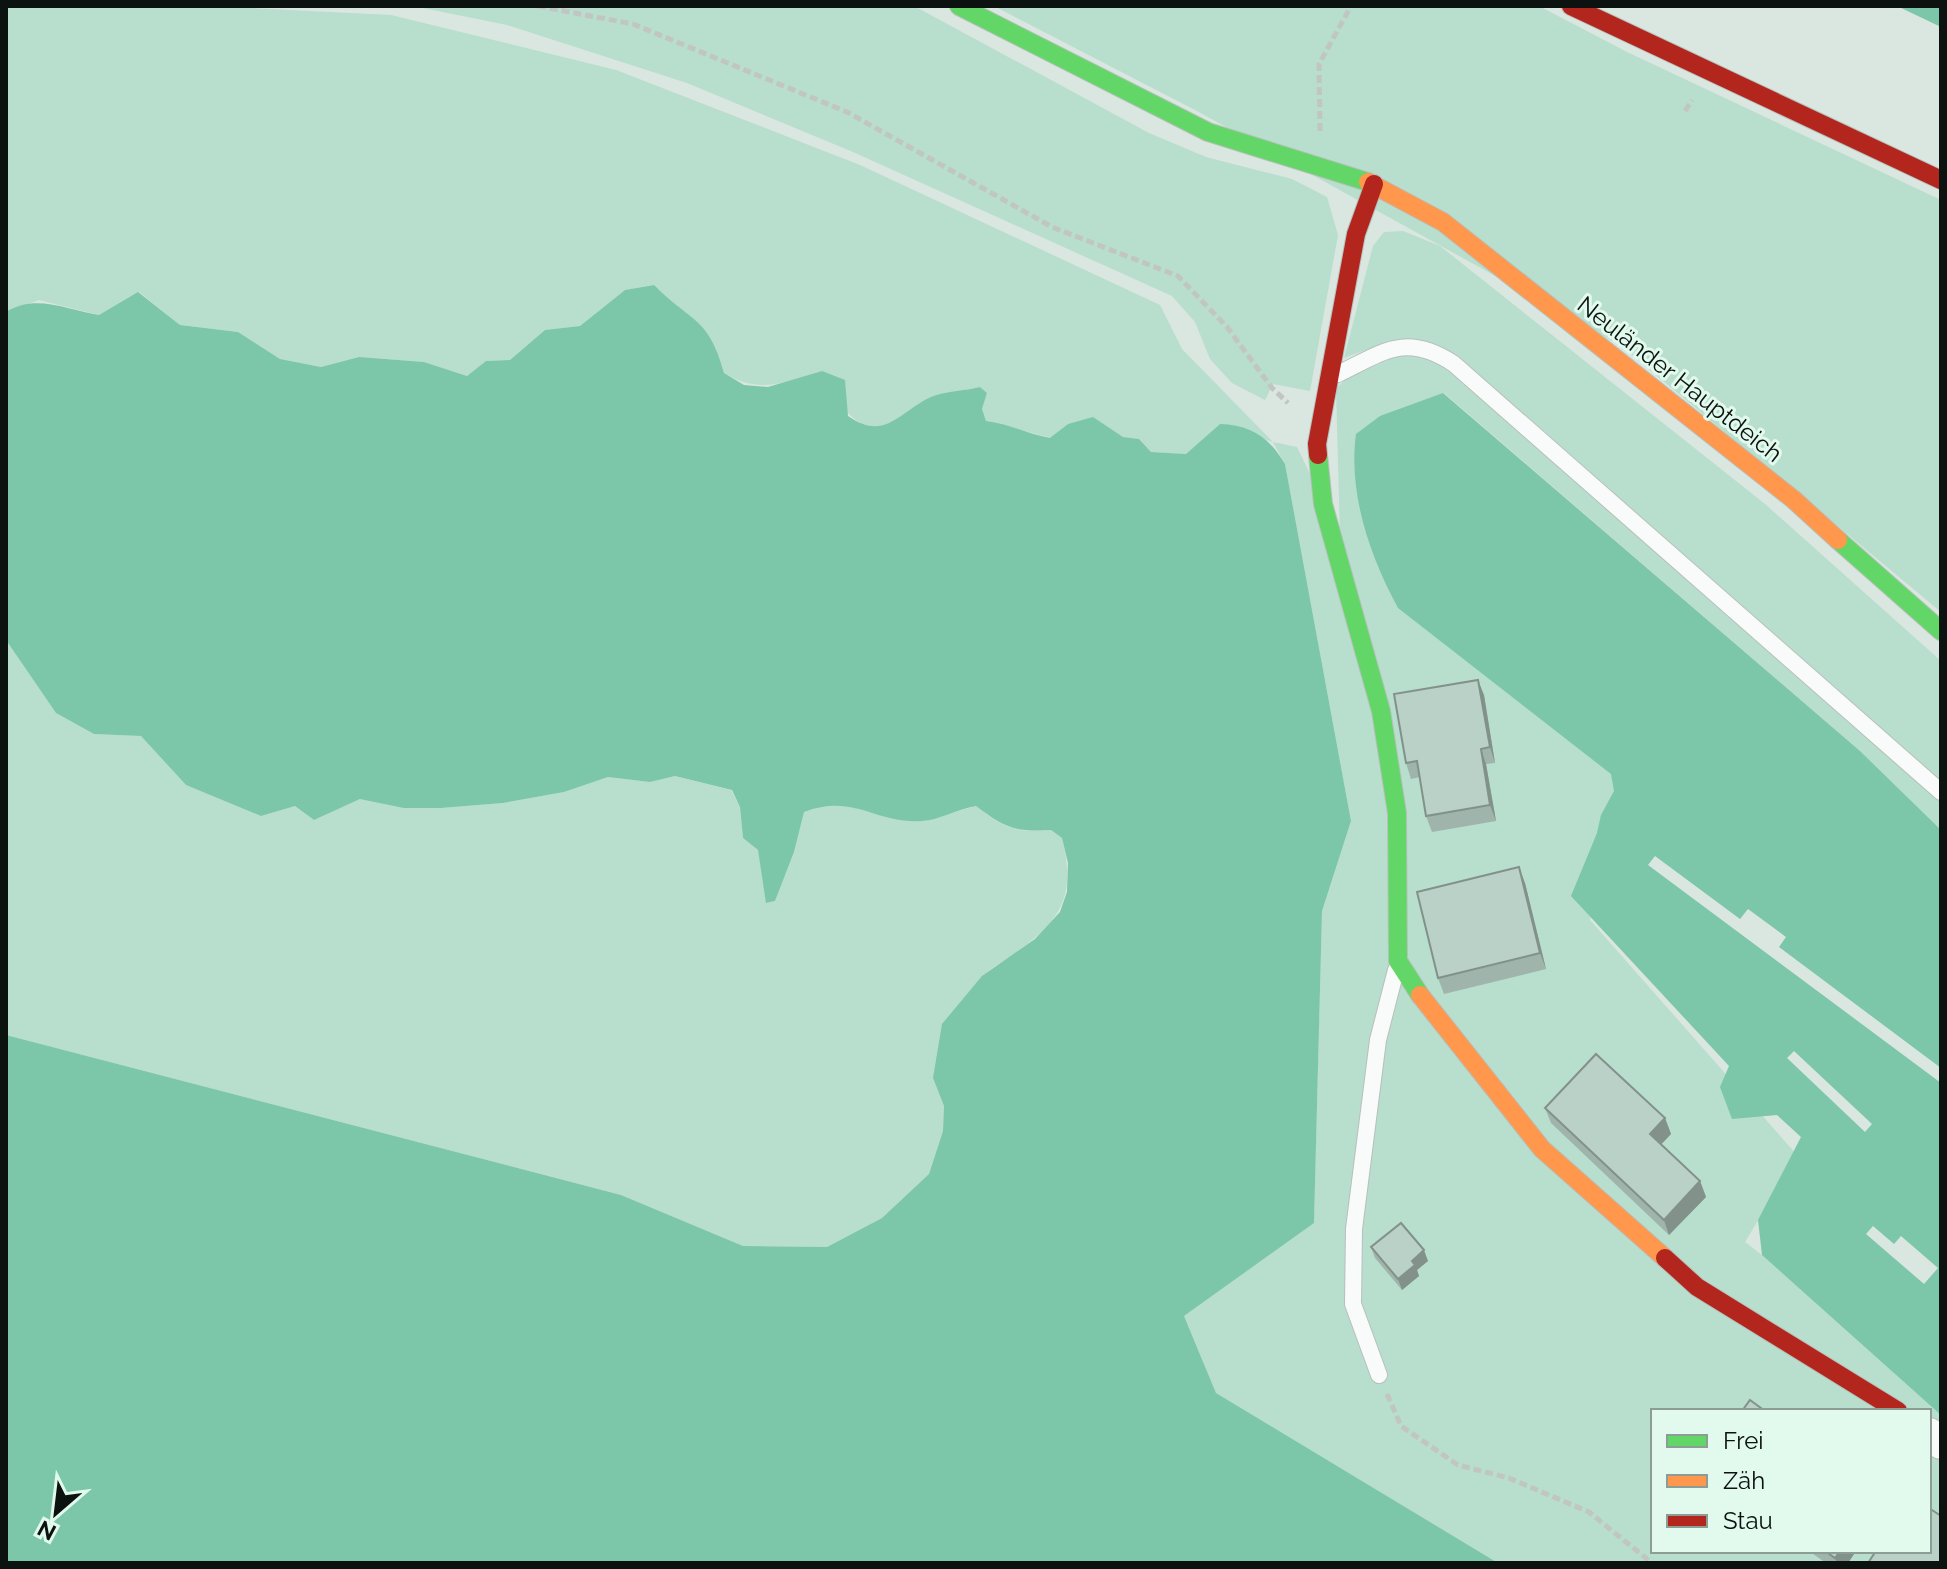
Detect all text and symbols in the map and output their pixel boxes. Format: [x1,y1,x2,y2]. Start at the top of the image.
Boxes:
street label: Neuländer Hauptdeich [1572,290,1788,468]
legend [1651,1409,1931,1553]
text: Frei [1723,1426,1764,1455]
text: Zäh [1723,1466,1765,1495]
north arrow [16,1473,96,1553]
text: Stau [1723,1506,1773,1535]
text: N [33,1515,60,1546]

